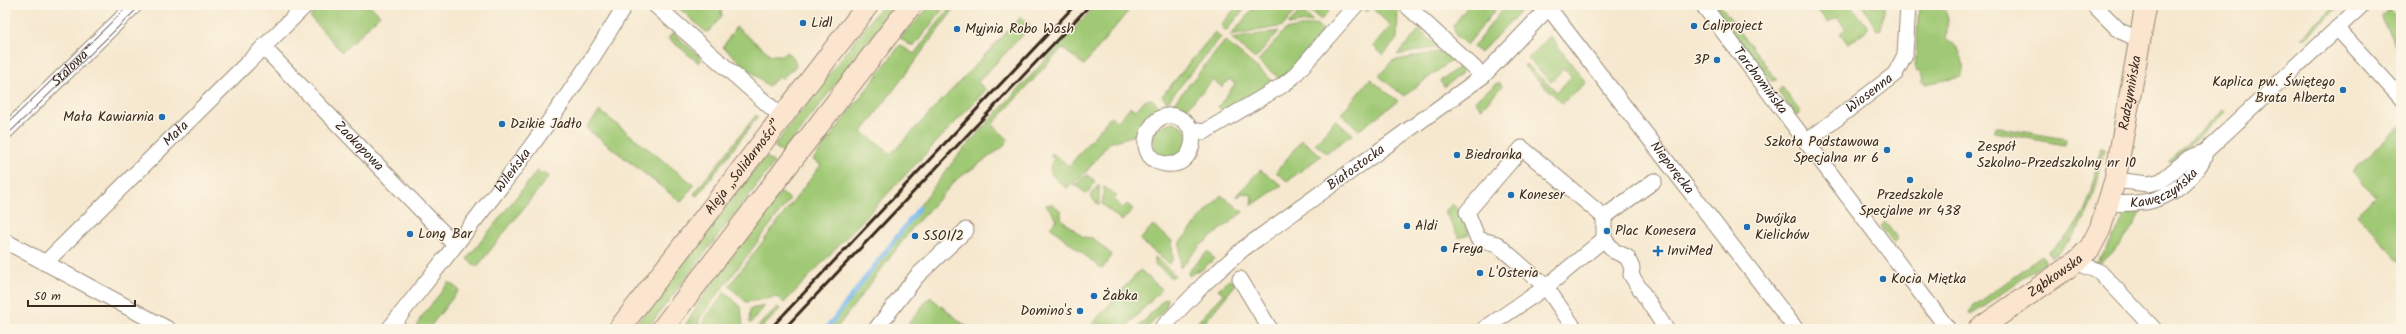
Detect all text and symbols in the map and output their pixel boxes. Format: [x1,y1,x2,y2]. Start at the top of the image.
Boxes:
place label: Lidl [811,12,833,34]
place label: Caliproject [1702,15,1763,37]
marker: Lidl [798,18,808,28]
place label: Myjnia Robo Wash [965,18,1074,40]
marker: Caliproject [1689,21,1699,31]
marker: Myjnia Robo Wash [952,24,962,34]
street label: Tarchomińska [1727,42,1793,119]
street label: Stalowa [46,45,94,92]
place label: 3P [1693,49,1709,71]
street label: Radzymińska [2113,54,2148,132]
marker: 3P [1712,55,1722,65]
street label: Wiosenna [1841,68,1898,119]
place label: Kaplica pw. Świętego Brata Alberta [2212,71,2335,109]
marker: Kaplica pw. Świętego Brata Alberta [2338,85,2348,95]
place label: Mała Kawiarnia [63,106,154,128]
marker: Mała Kawiarnia [157,112,167,122]
place label: Dzikie Jadło [510,113,582,135]
street label: Aleja „Solidarności” [699,115,787,220]
street label: Mała [158,116,194,152]
street label: Zaokopowa [329,116,389,177]
marker: Dzikie Jadło [497,119,507,129]
place label: Szkoła Podstawowa Specjalna nr 6 [1765,131,1879,169]
street label: Nieporęcka [1644,136,1700,199]
place label: Zespół Szkolno-Przedszkolny nr 10 [1977,136,2136,174]
street label: Białostocka [1322,139,1390,196]
street label: Wileńska [489,144,537,198]
place label: Biedronka [1465,144,1522,166]
marker: Szkoła Podstawowa Specjalna nr 6 [1882,145,1892,155]
marker: Biedronka [1452,150,1462,160]
marker: Zespół Szkolno-Przedszkolny nr 10 [1964,150,1974,160]
street label: Kawęczyńska [2129,164,2204,214]
marker: Przedszkole Specjalne nr 438 [1905,175,1915,185]
place label: Koneser [1519,184,1566,206]
place label: Przedszkole Specjalne nr 438 [1859,184,1961,222]
marker: Koneser [1506,190,1516,200]
place label: Dwójka Kielichów [1755,208,1810,246]
place label: Aldi [1415,215,1438,237]
place label: Plac Konesera [1615,220,1696,242]
marker: Aldi [1402,221,1412,231]
marker: Dwójka Kielichów [1742,222,1752,232]
place label: Long Bar [418,223,473,245]
place label: SSO1/2 [923,225,964,247]
marker: Plac Konesera [1602,226,1612,236]
marker: Long Bar [405,229,415,239]
marker: SSO1/2 [910,231,920,241]
place label: Freya [1452,238,1483,260]
place label: InviMed [1667,240,1713,262]
marker: Freya [1439,244,1449,254]
marker: InviMed [1652,245,1664,257]
street label: Ząbkowska [2023,249,2089,303]
place label: L'Osteria [1488,262,1538,284]
marker: L'Osteria [1475,268,1485,278]
place label: Kocia Miętka [1891,268,1966,290]
marker: Kocia Miętka [1878,274,1888,284]
scale bar [28,282,135,308]
place label: Żabka [1102,285,1138,307]
text: 50 m [34,287,61,306]
marker: Żabka [1089,291,1099,301]
place label: Domino's [1020,300,1072,322]
marker: Domino's [1075,306,1085,316]

